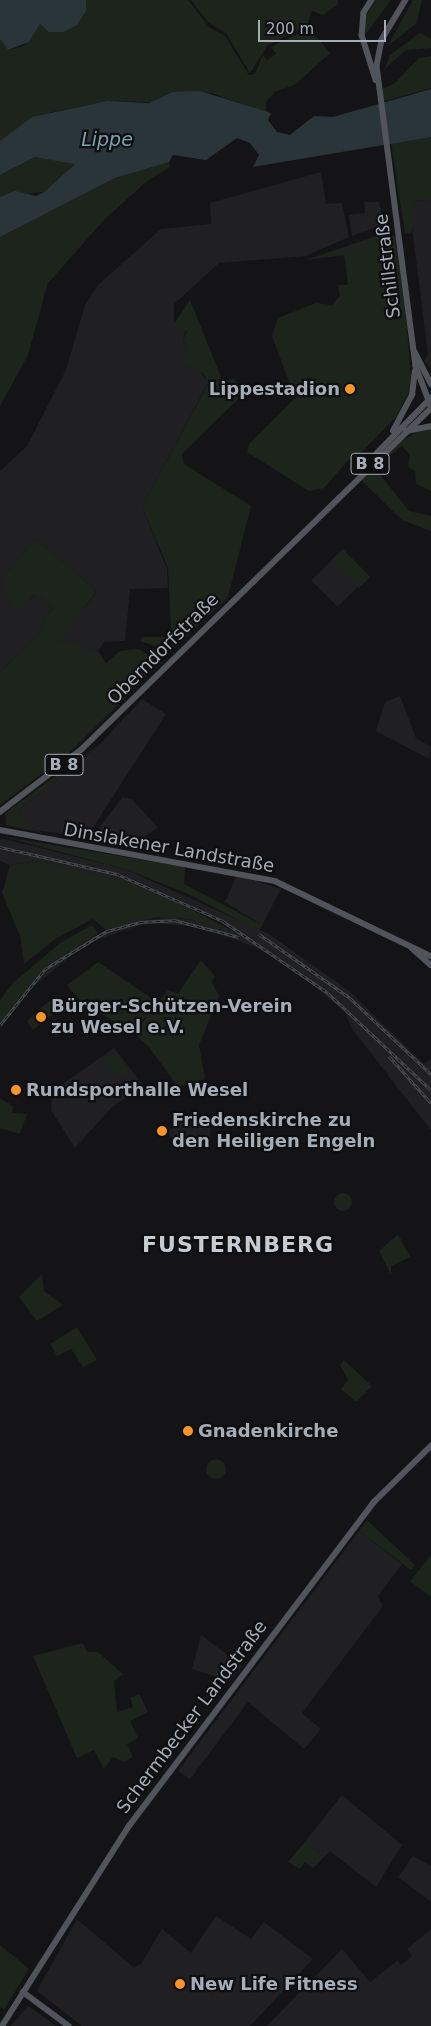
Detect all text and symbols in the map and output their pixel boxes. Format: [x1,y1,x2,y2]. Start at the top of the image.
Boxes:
scale bar [261,10,388,42]
text: 200 m [266,20,314,38]
water label: Lippe [81,129,133,151]
street label: Schillstraße [371,213,405,319]
place label: Lippestadion [209,378,340,400]
marker: Lippestadion [344,383,356,395]
road number: B 8 [350,450,390,478]
street label: Oberndorfstraße [103,589,223,709]
road number: B 8 [44,752,84,778]
street label: Dinslakener Landstraße [62,819,276,877]
place label: Bürger-Schützen-Verein zu Wesel e.V. [51,996,293,1038]
marker: Bürger-Schützen-Verein zu Wesel e.V. [35,1011,47,1023]
place label: Rundsporthalle Wesel [26,1079,248,1101]
marker: Rundsporthalle Wesel [10,1084,22,1096]
place label: Friedenskirche zu den Heiligen Engeln [172,1110,375,1152]
marker: Friedenskirche zu den Heiligen Engeln [156,1125,168,1137]
district label: FUSTERNBERG [141,1232,335,1258]
place label: Gnadenkirche [198,1420,338,1442]
marker: Gnadenkirche [182,1425,194,1437]
street label: Schermbecker Landstraße [112,1616,272,1818]
place label: New Life Fitness [190,1973,358,1995]
marker: New Life Fitness [174,1978,186,1990]

